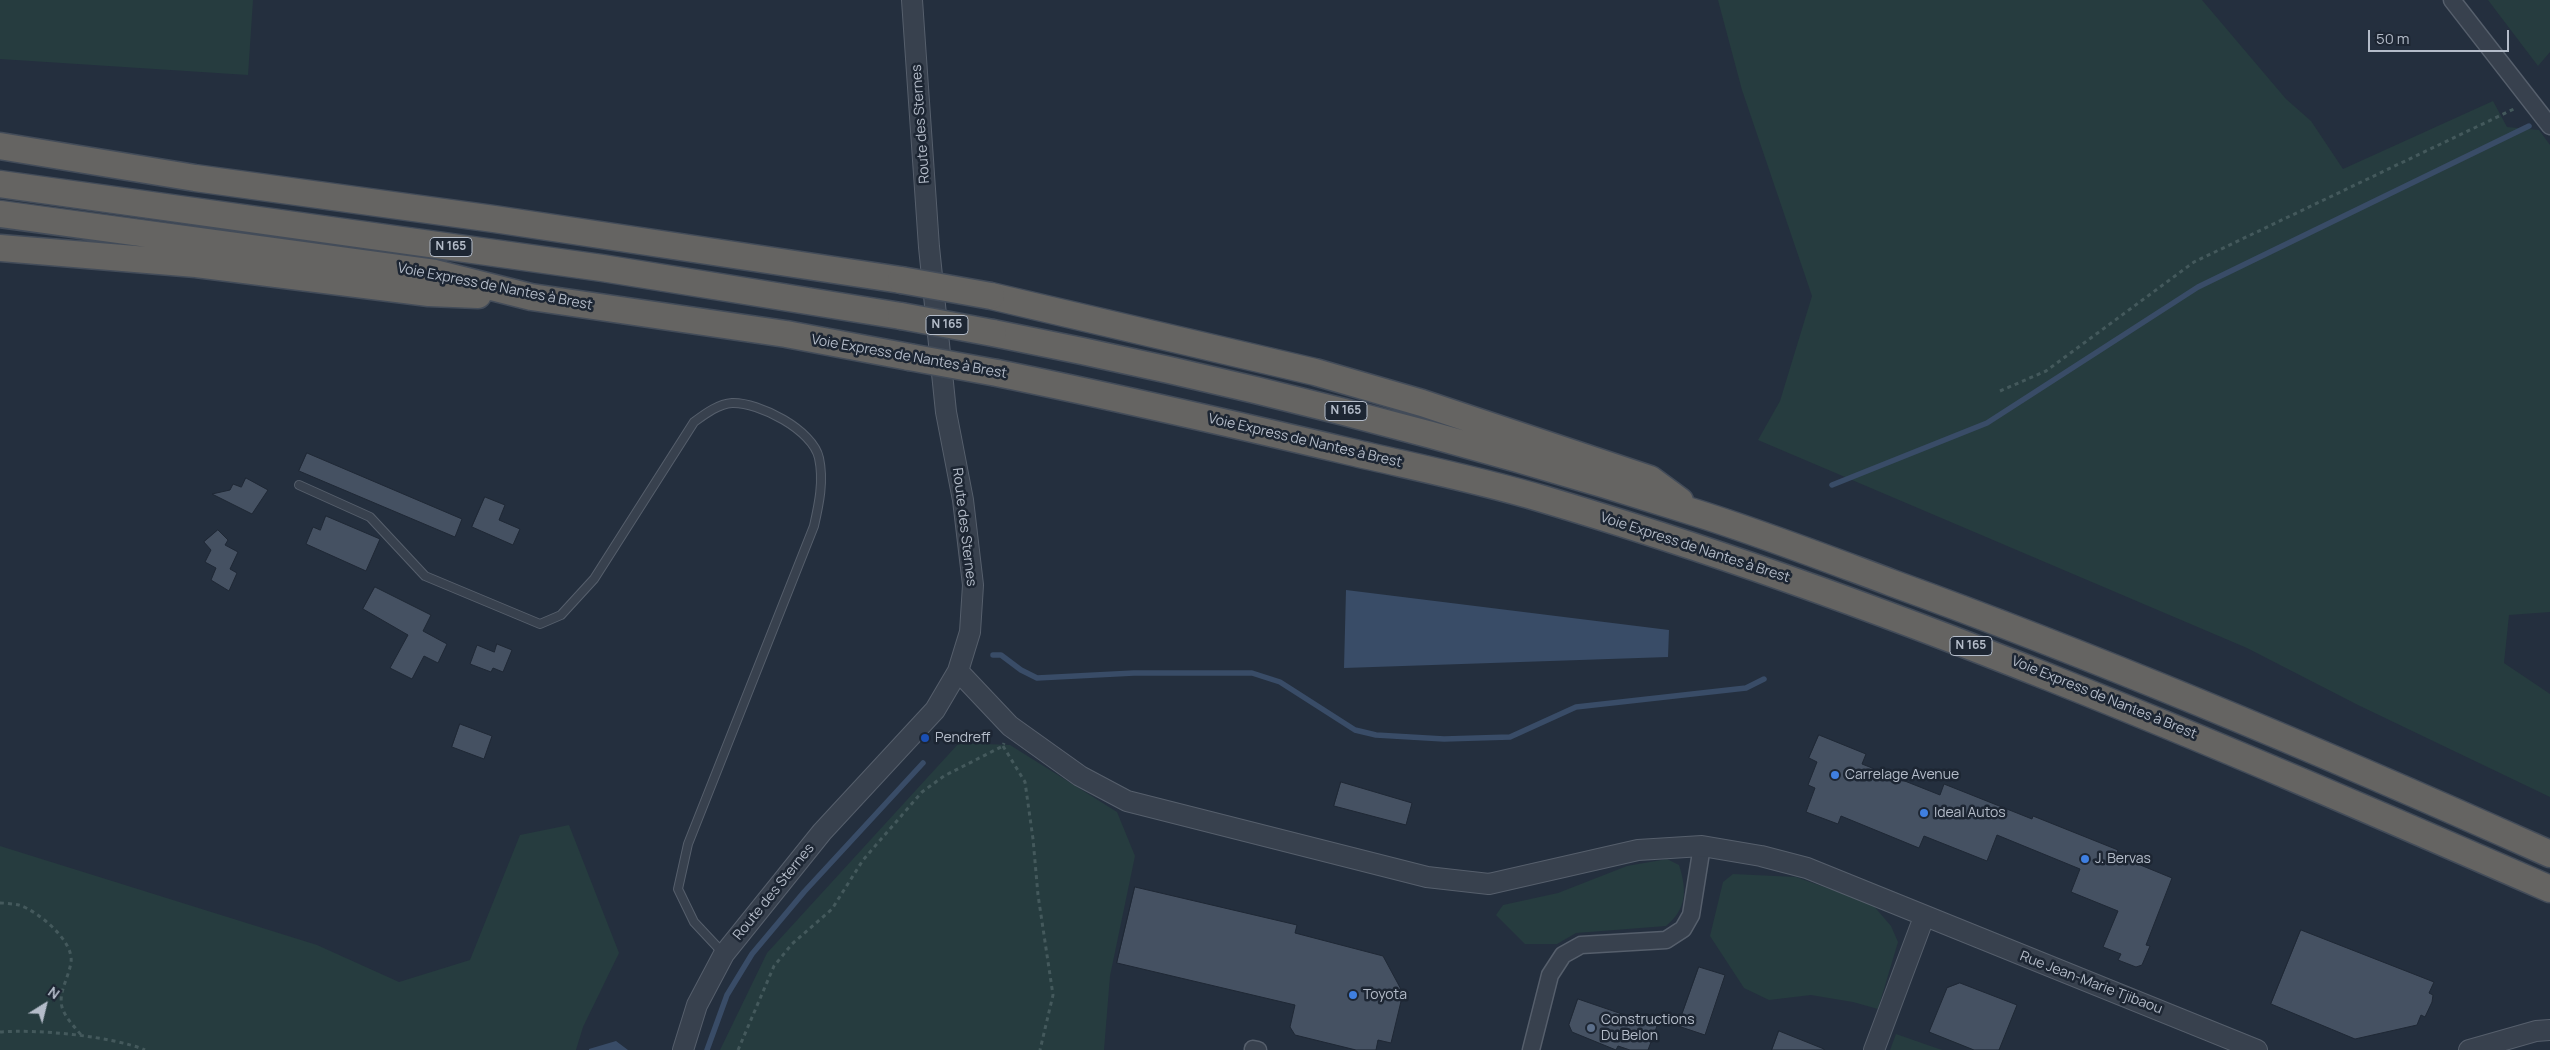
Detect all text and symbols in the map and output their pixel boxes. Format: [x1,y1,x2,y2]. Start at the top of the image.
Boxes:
scale bar [2370,20,2511,52]
text: 50 m [2376,28,2410,49]
street label: Route des Sternes [908,64,934,184]
road number: N 165 [430,238,472,256]
street label: Voie Express de Nantes à Brest [396,260,594,314]
road number: N 165 [926,316,968,334]
street label: Voie Express de Nantes à Brest [810,332,1008,382]
road number: N 165 [1325,402,1367,421]
street label: Voie Express de Nantes à Brest [1207,411,1403,471]
street label: Route des Sternes [948,467,980,587]
street label: Voie Express de Nantes à Brest [1598,509,1792,587]
road number: N 165 [1950,636,1992,656]
street label: Voie Express de Nantes à Brest [2009,653,2199,743]
place label: Pendreff [935,730,990,746]
marker: Pendreff [919,732,931,744]
place label: Carrelage Avenue [1845,767,1959,783]
marker: Carrelage Avenue [1829,769,1841,781]
place label: Ideal Autos [1934,805,2006,821]
marker: Ideal Autos [1918,807,1930,819]
street label: Route des Sternes [730,840,818,944]
place label: J. Bervas [2095,851,2151,867]
marker: J. Bervas [2079,853,2091,865]
street label: Rue Jean-Marie Tjibaou [2017,948,2165,1018]
north arrow [20,980,70,1030]
text: N [44,982,64,1003]
place label: Toyota [1363,987,1407,1003]
marker: Toyota [1347,989,1359,1001]
place label: Constructions Du Belon [1601,1012,1695,1044]
marker: Constructions Du Belon [1585,1022,1597,1034]

